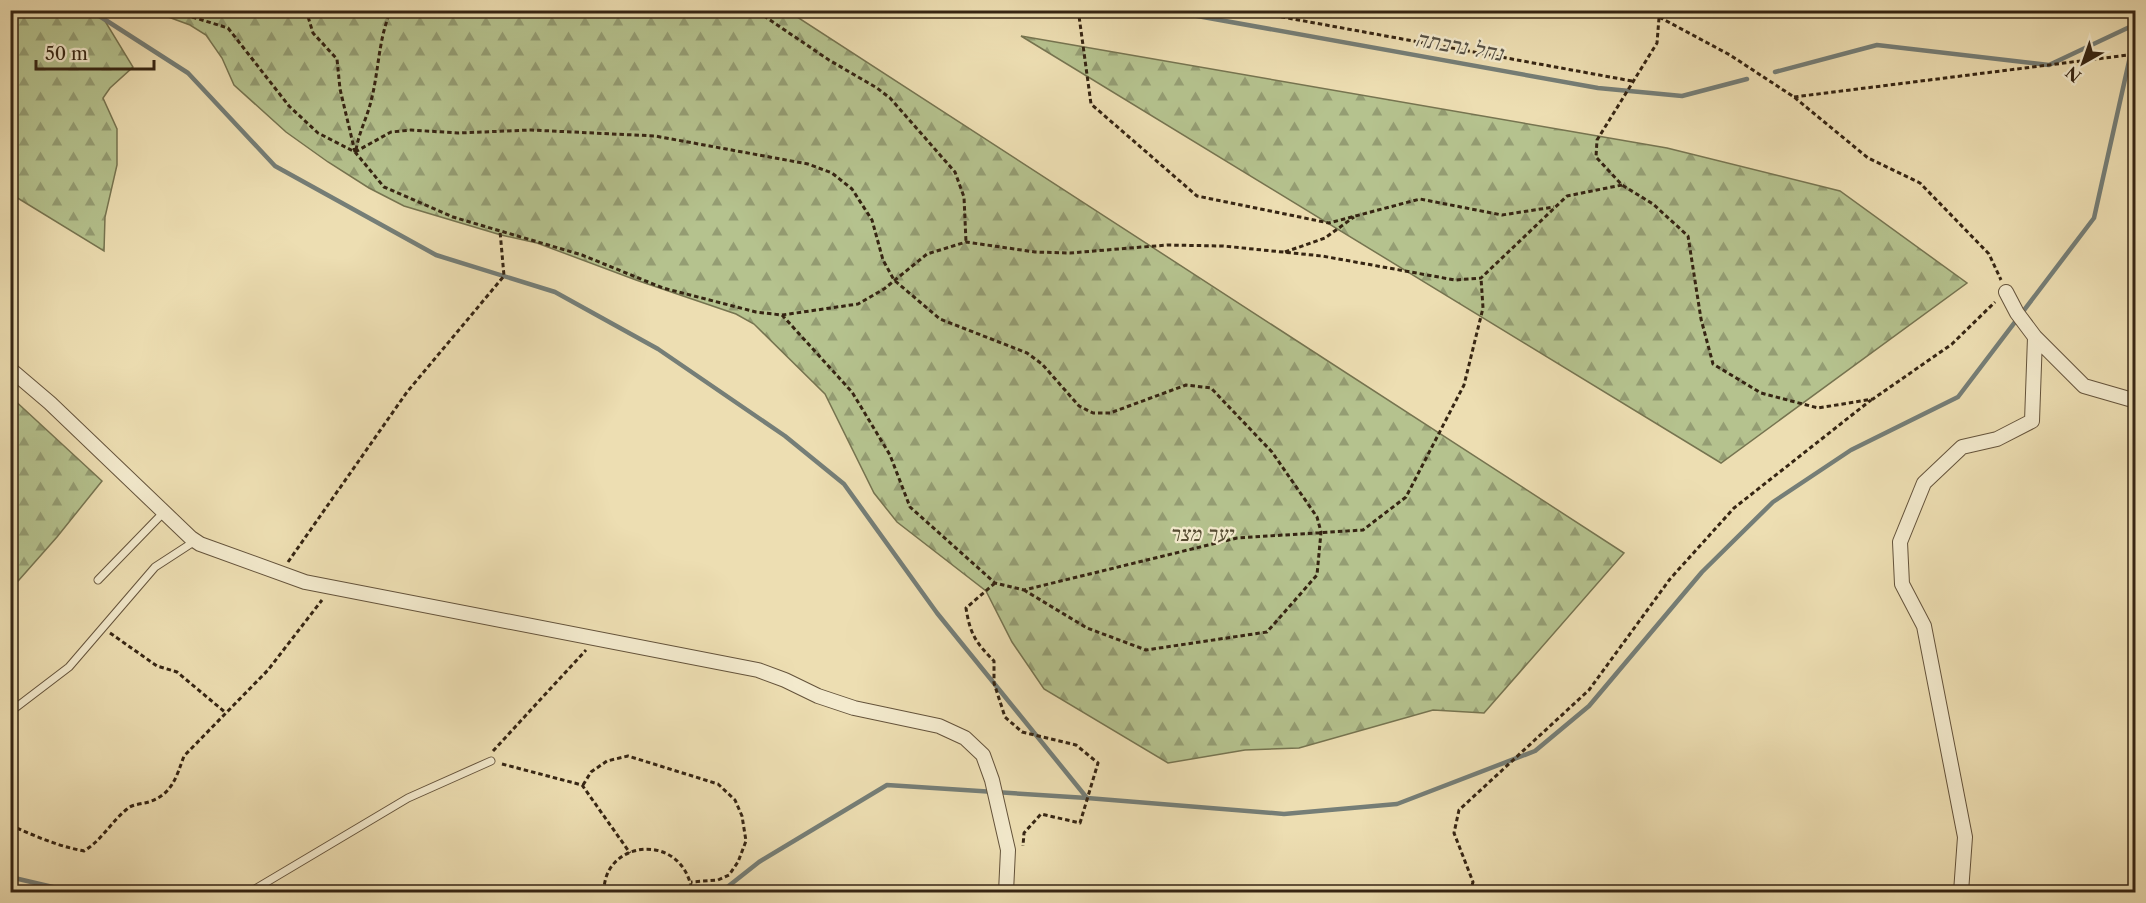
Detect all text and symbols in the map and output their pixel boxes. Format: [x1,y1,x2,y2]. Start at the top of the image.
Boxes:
water label: נחל נרבתה [1413,25,1506,67]
scale bar [36,33,154,71]
north arrow [2053,33,2113,93]
text: 50 m [45,43,88,65]
text: N [2062,62,2085,87]
park label: יער מצר [1170,521,1235,546]

